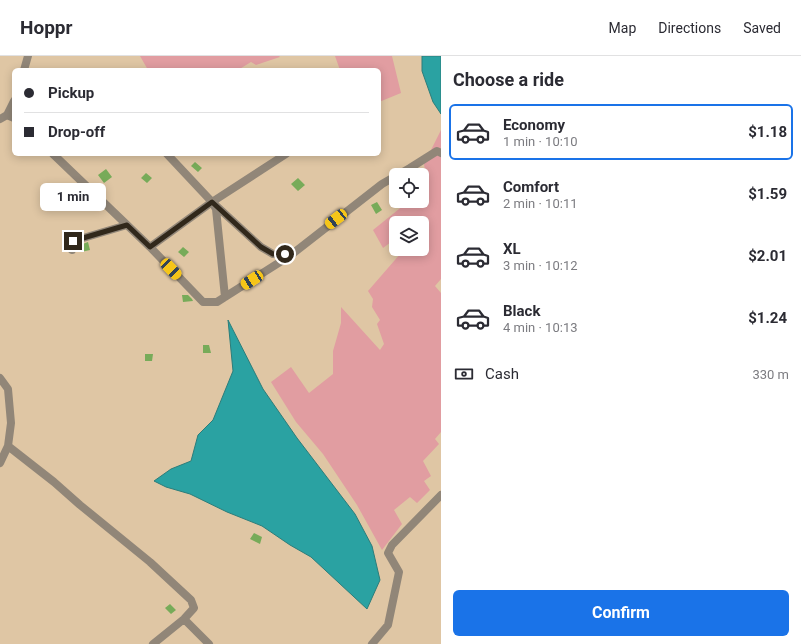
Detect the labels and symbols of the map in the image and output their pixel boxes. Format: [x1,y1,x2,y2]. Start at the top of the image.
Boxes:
callout: 1 min [40,183,106,211]
car [323,207,349,231]
route end [64,232,82,250]
route start [276,245,294,263]
car [158,256,184,282]
car [239,268,265,292]

